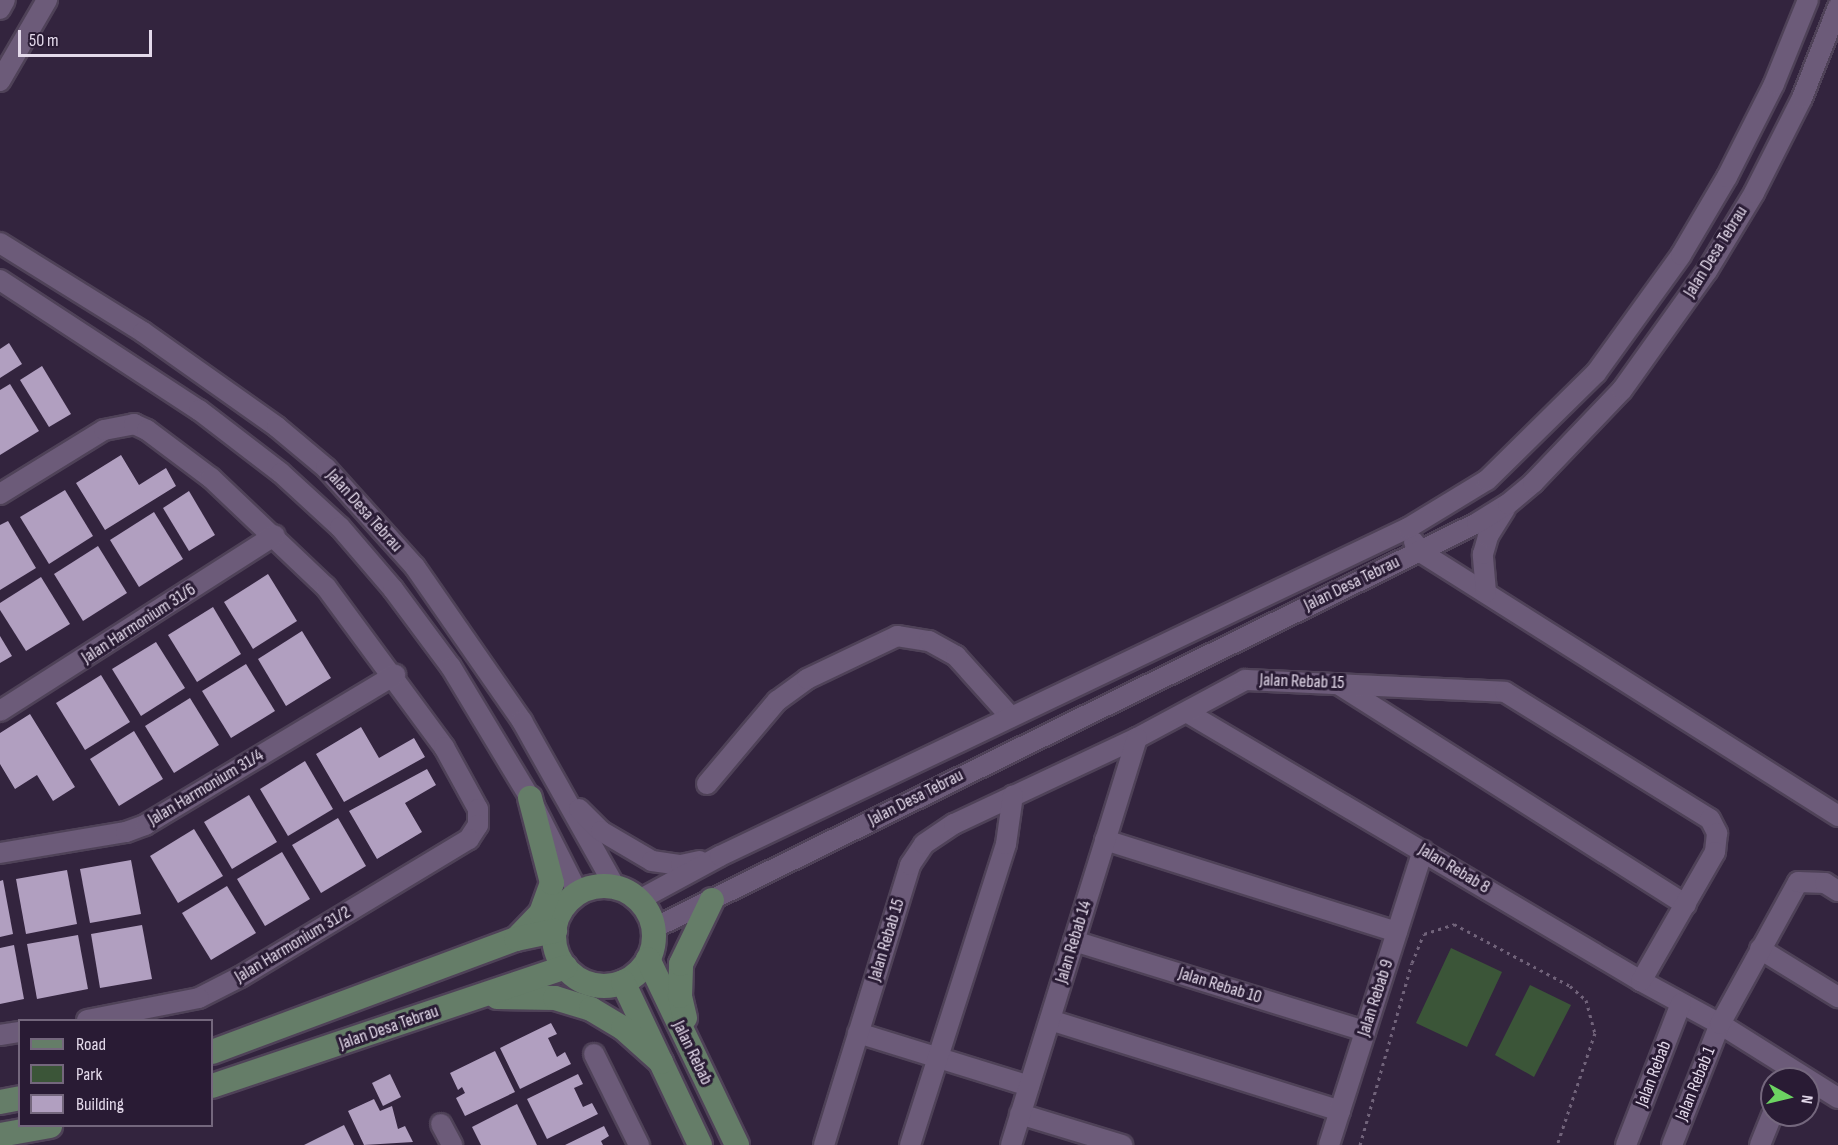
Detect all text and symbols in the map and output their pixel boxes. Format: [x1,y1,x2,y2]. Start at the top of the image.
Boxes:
scale bar [21,18,154,56]
text: 50 m [29,30,59,51]
street label: Jalan Desa Tebrau [1679,202,1753,302]
street label: Jalan Desa Tebrau [321,465,407,557]
street label: Jalan Desa Tebrau [1301,552,1403,616]
street label: Jalan Harmonium 31/6 [78,579,200,669]
street label: Jalan Rebab 15 [1259,670,1345,694]
street label: Jalan Harmonium 31/4 [144,745,268,831]
street label: Jalan Desa Tebrau [865,765,967,831]
street label: Jalan Rebab 8 [1414,839,1494,899]
street label: Jalan Rebab 15 [864,896,910,984]
street label: Jalan Rebab 14 [1051,898,1097,986]
street label: Jalan Harmonium 31/2 [231,902,355,988]
street label: Jalan Rebab 9 [1353,957,1399,1039]
street label: Jalan Rebab 10 [1176,963,1264,1009]
street label: Jalan Desa Tebrau [336,1001,442,1055]
street label: Jalan Rebab [667,1017,717,1089]
legend [18,1019,213,1127]
text: Road [76,1034,106,1055]
street label: Jalan Rebab [1632,1038,1676,1110]
street label: Jalan Rebab 1 [1671,1044,1721,1124]
text: Park [76,1064,102,1085]
north arrow [1760,1067,1820,1127]
text: Building [76,1094,124,1115]
text: N [1796,1094,1816,1105]

